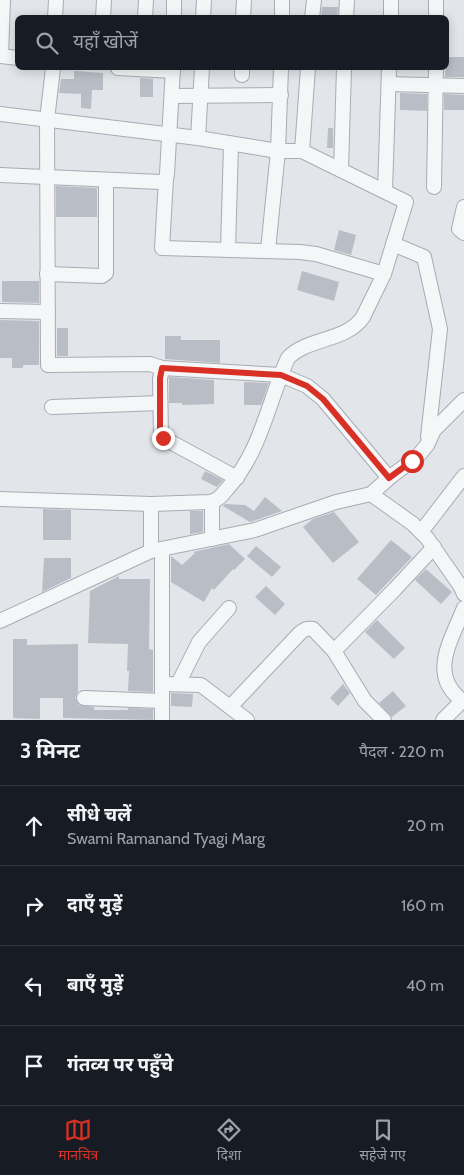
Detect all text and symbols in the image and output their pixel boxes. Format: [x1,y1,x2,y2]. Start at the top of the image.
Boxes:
search box [15,15,449,70]
icon: search [33,29,61,57]
text: यहाँ खोजें [73,30,138,53]
route end [152,427,175,450]
route start [401,450,424,473]
text: 3 मिनट [20,738,80,763]
text: पैदल · 220 m [359,742,444,761]
text: सीधे चलें [67,803,131,826]
icon: ahead [20,812,48,840]
text: 20 m [407,816,444,835]
text: Swami Ramanand Tyagi Marg [67,829,265,848]
icon: right [20,892,48,920]
text: दाएँ मुड़ें [67,893,122,916]
text: 160 m [401,896,444,915]
icon: left [20,972,48,1000]
text: बाएँ मुड़ें [67,973,123,996]
text: 40 m [406,976,444,995]
icon: arrive [20,1052,48,1080]
text: गंतव्य पर पहुँचे [67,1053,173,1076]
tab: मानचित्र [58,1116,98,1166]
tab: दिशा [215,1116,243,1166]
tab: सहेजे गए [360,1116,406,1166]

